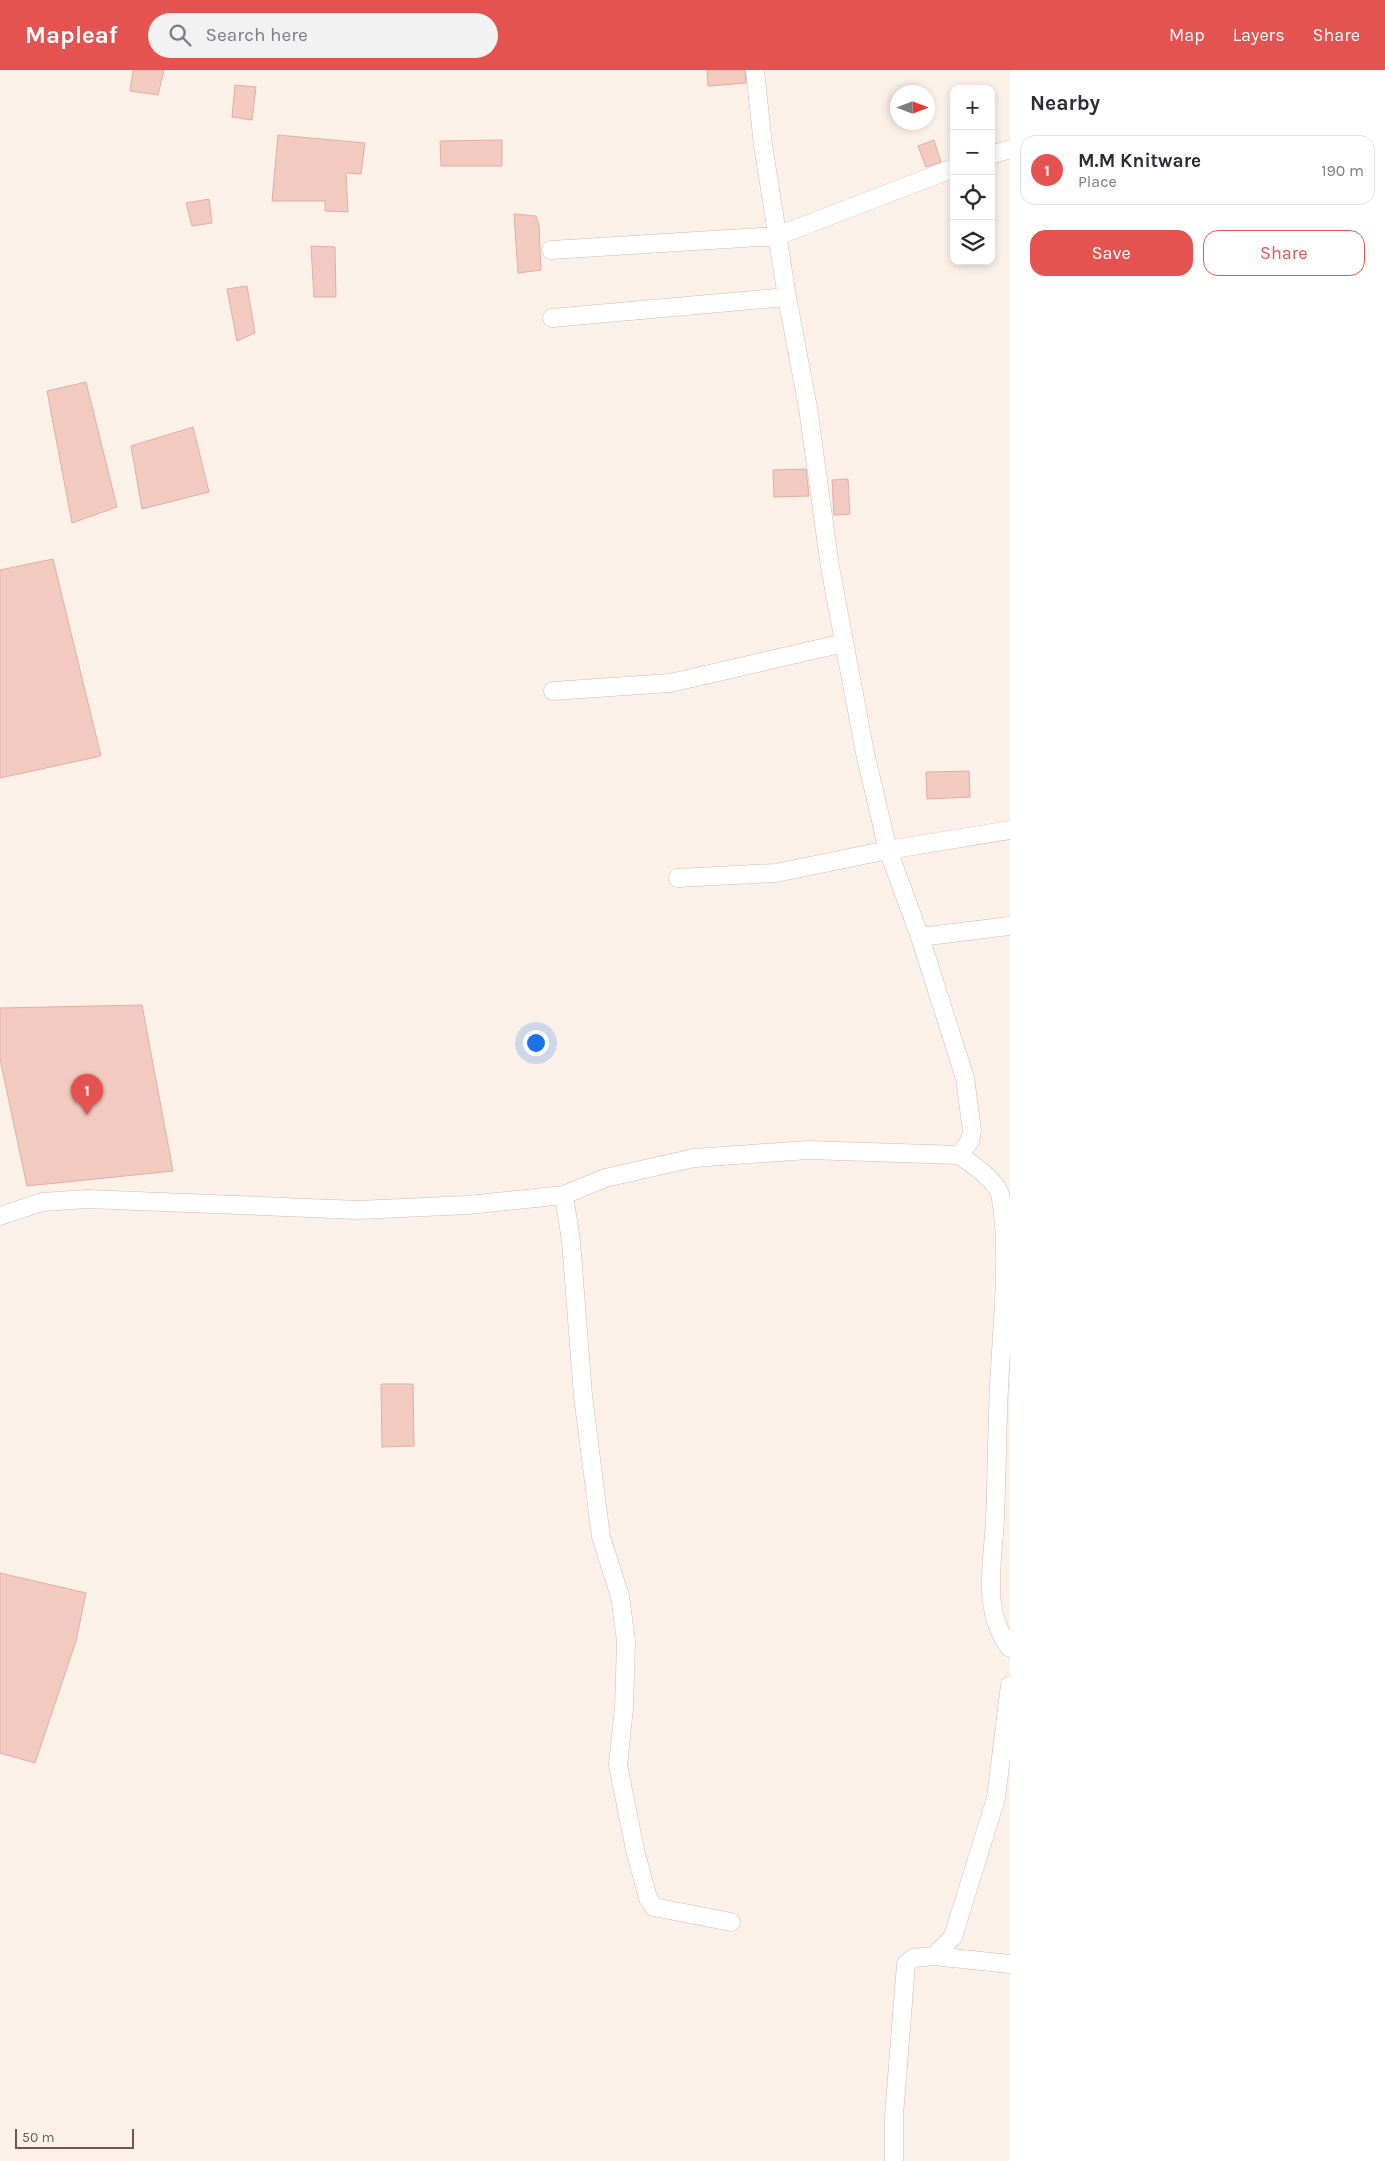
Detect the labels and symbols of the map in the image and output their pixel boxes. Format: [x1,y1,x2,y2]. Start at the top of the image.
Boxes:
north arrow [890,85,935,130]
your location [523,1030,549,1056]
pin: 1 [71,1074,103,1115]
scale bar [15,2126,134,2149]

